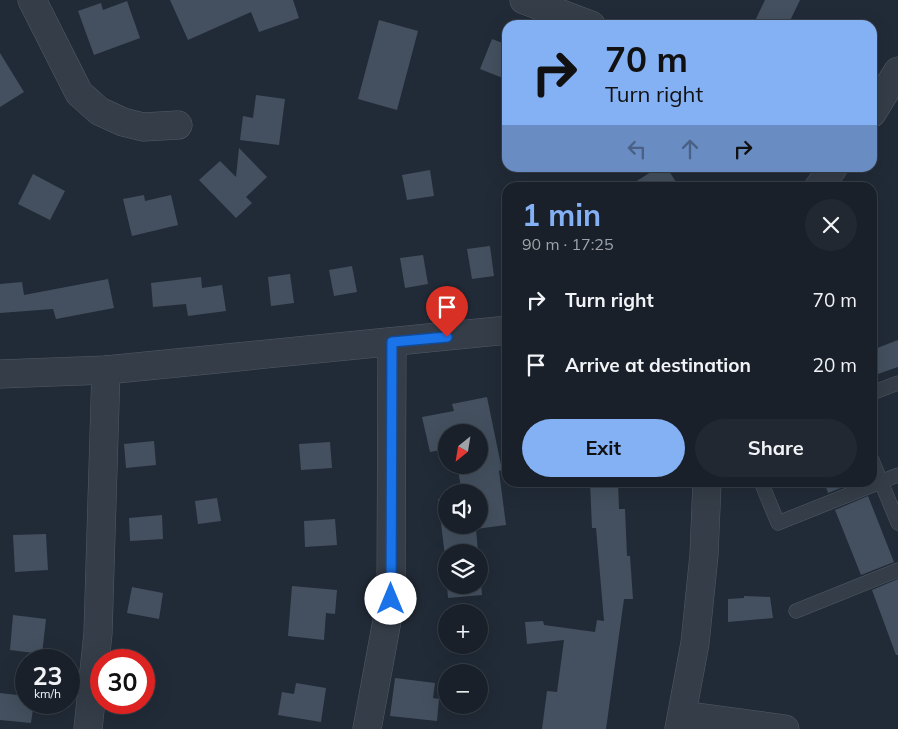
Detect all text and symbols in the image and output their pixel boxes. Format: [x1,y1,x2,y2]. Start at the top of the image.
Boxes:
text: 70 m [605,37,688,81]
icon: right [522,40,587,105]
text: Turn right [605,80,703,108]
icon: left [623,135,651,163]
icon: ahead [676,135,704,163]
icon: right [729,135,757,163]
text: 1 min [522,196,601,234]
button: close [805,199,857,251]
text: 90 m · 17:25 [522,234,614,254]
pin [426,286,468,337]
icon: right [522,286,550,314]
text: Turn right [565,288,654,312]
text: 70 m [813,288,857,312]
icon: arrive [433,293,461,321]
icon: arrive [522,351,550,379]
text: Arrive at destination [565,353,751,377]
text: 20 m [813,353,857,377]
button: Exit [522,419,685,477]
button: Share [695,419,857,477]
north arrow [438,424,488,474]
map controls [438,424,488,714]
button: sound [438,484,488,534]
button: layers [438,544,488,594]
position arrow [364,572,416,624]
button: + [438,604,488,654]
speed limit sign: 30 [90,649,155,714]
text: 23 [32,660,63,691]
button: − [438,664,488,714]
text: km/h [34,686,61,701]

